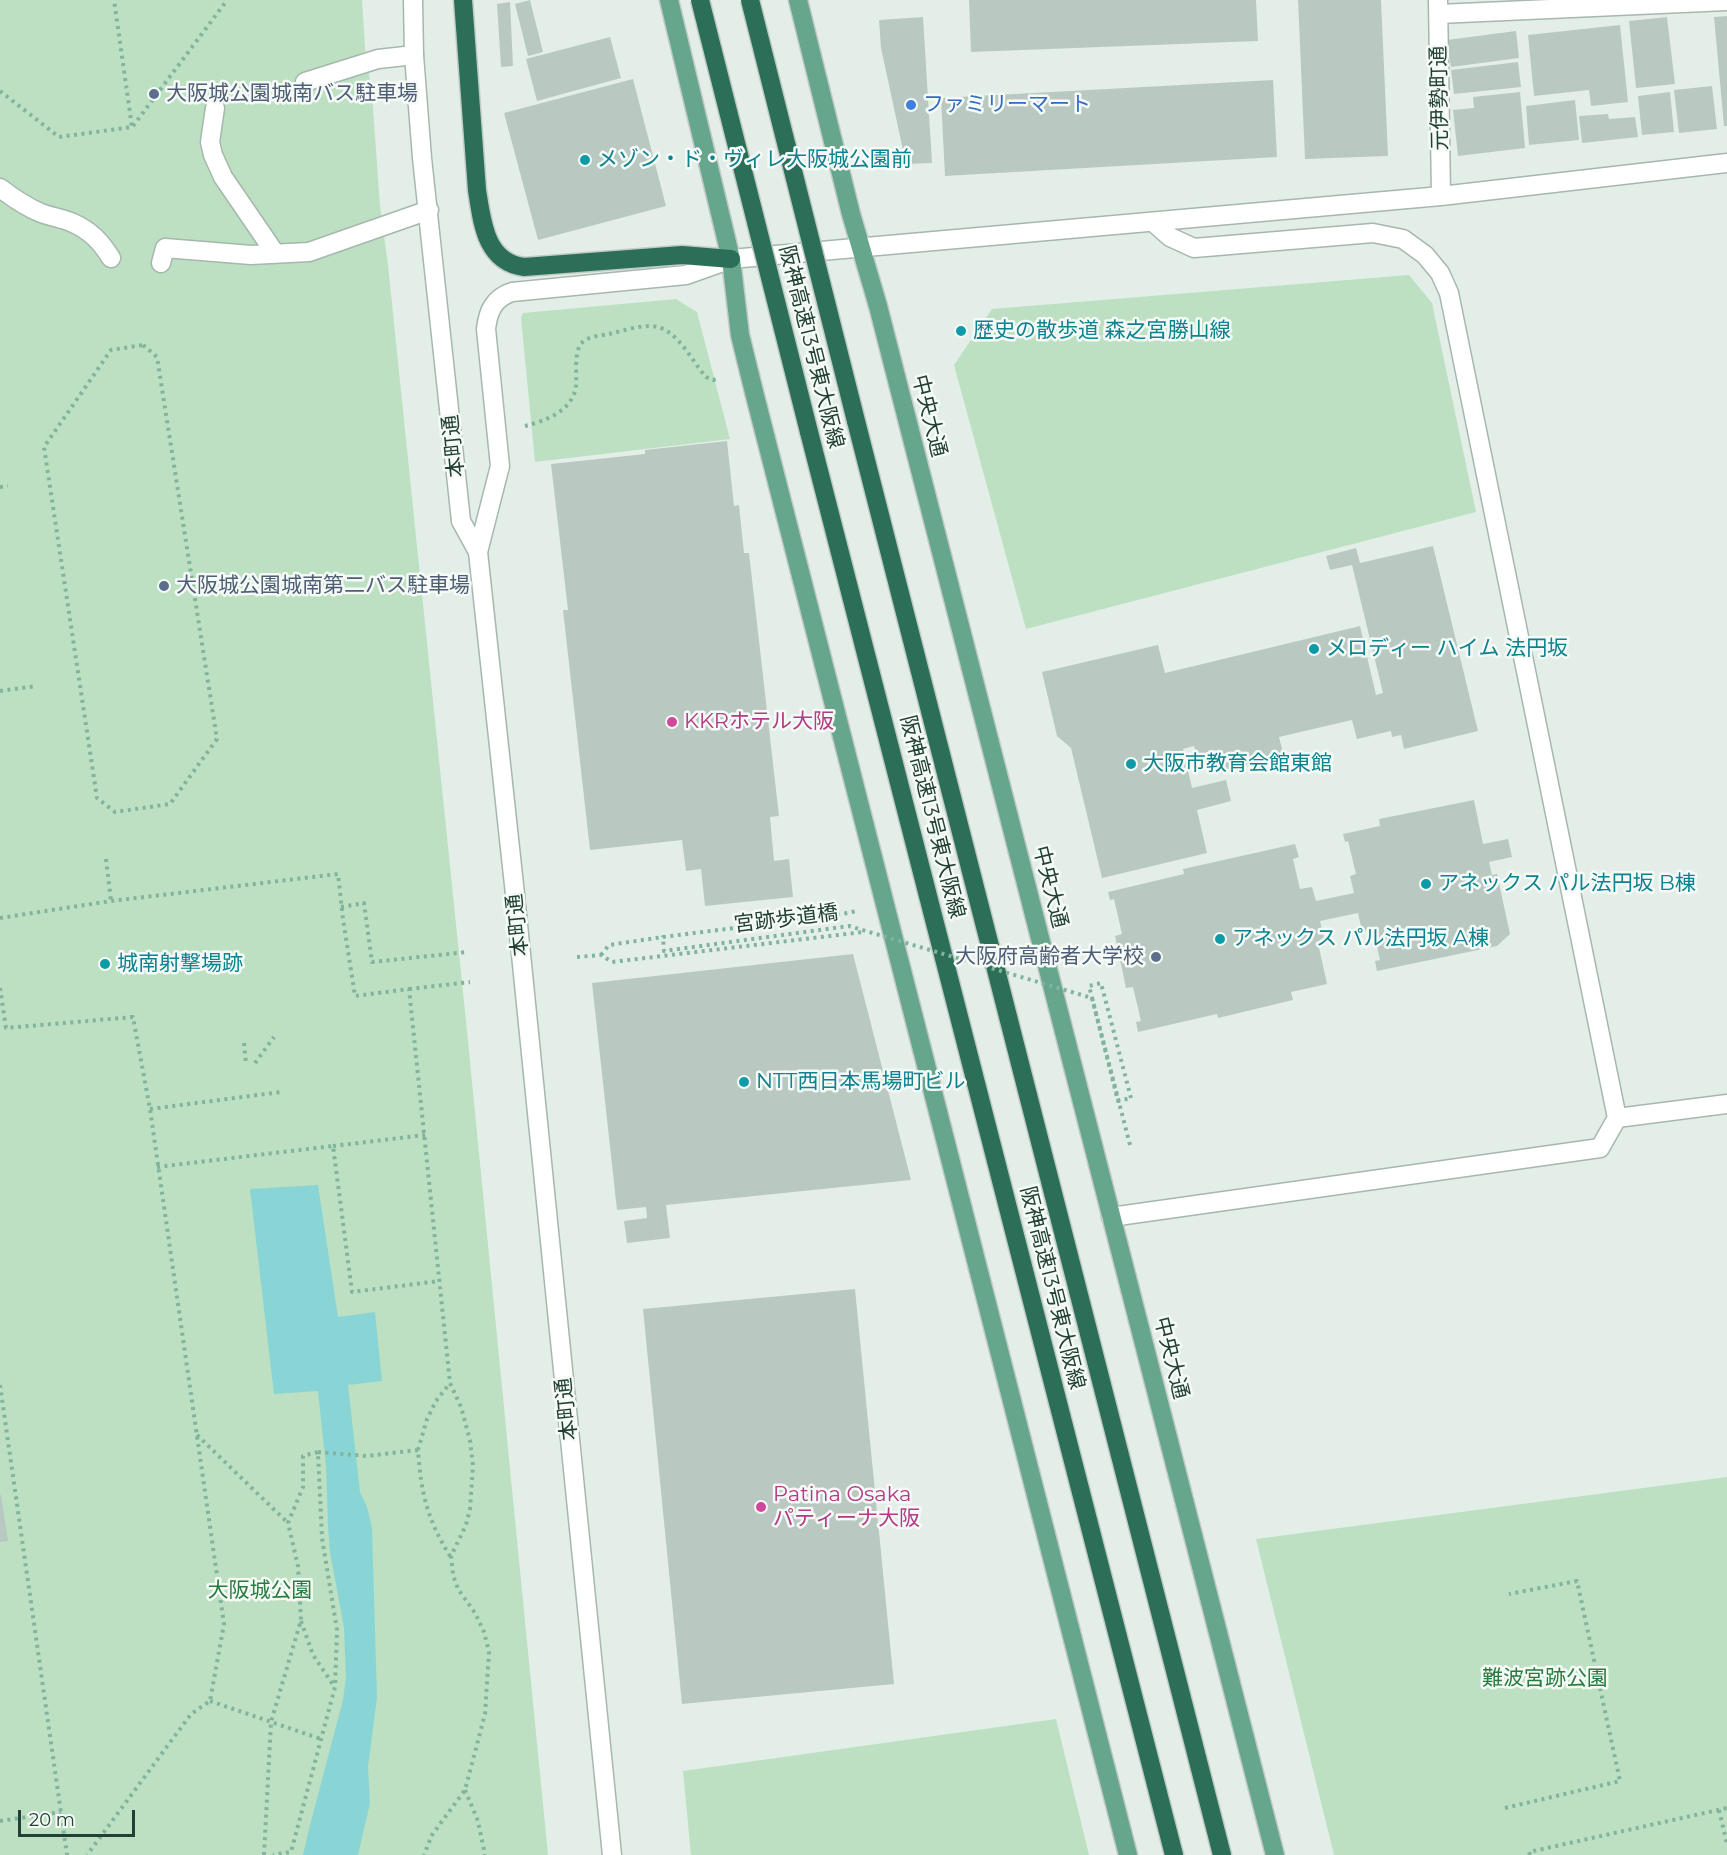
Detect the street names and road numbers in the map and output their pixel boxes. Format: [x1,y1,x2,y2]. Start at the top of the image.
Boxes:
street label: 元伊勢町通 [1426,45,1454,151]
street label: 阪神高速13号東大阪線 [774,243,848,451]
street label: 中央大通 [907,372,951,460]
street label: 本町通 [438,413,470,479]
street label: 阪神高速13号東大阪線 [895,713,969,921]
street label: 中央大通 [1028,843,1072,931]
street label: 本町通 [502,892,534,958]
street label: 宮跡歩道橋 [732,900,840,938]
street label: 阪神高速13号東大阪線 [1015,1184,1089,1392]
street label: 中央大通 [1149,1314,1193,1402]
street label: 本町通 [551,1376,583,1442]

